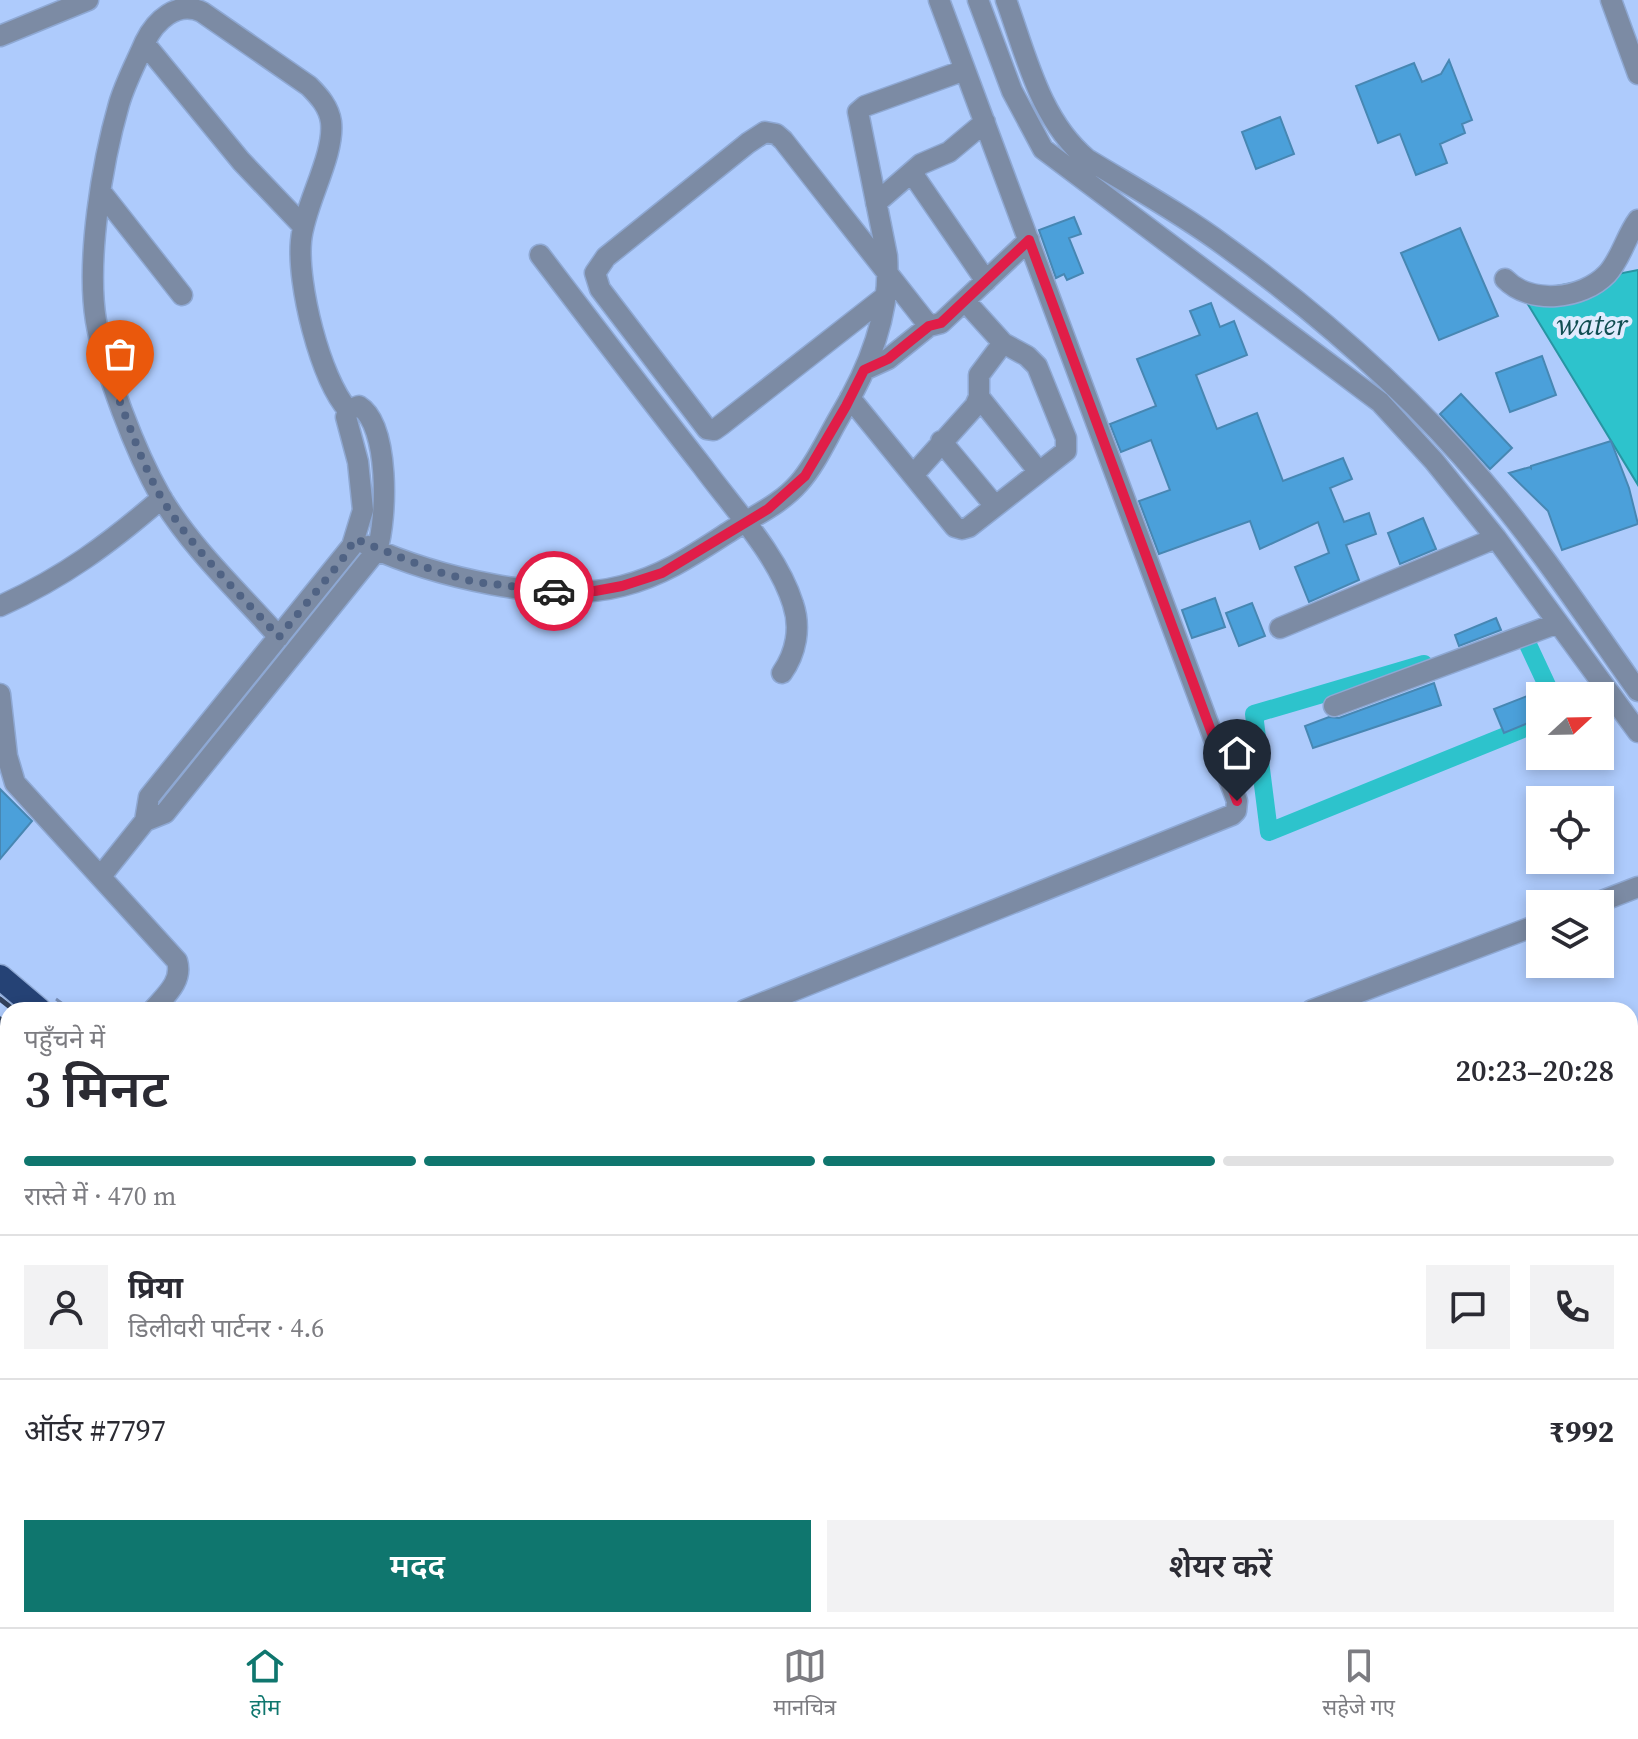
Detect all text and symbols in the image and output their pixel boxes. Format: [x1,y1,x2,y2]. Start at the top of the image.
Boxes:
water label: water [1556,304,1629,345]
pin [86,320,154,402]
icon: bag [98,332,142,376]
courier [514,551,594,631]
icon: car [532,569,576,613]
north arrow [1526,682,1614,770]
map controls [1526,682,1614,978]
pin [1203,719,1271,801]
icon: home [1215,731,1259,775]
button: locate [1526,786,1614,874]
button: layers [1526,890,1614,978]
text: पहुँचने में [24,1021,105,1057]
text: 20:23–20:28 [1455,1050,1614,1091]
text: 3 मिनट [24,1053,168,1124]
text: रास्ते में · 470 m [24,1178,176,1214]
button: person [24,1265,108,1349]
button: chat [1426,1265,1510,1349]
button: phone [1530,1265,1614,1349]
text: प्रिया [128,1267,183,1308]
text: डिलीवरी पार्टनर · 4.6 [128,1310,324,1346]
text: ऑर्डर #7797 [24,1410,166,1451]
text: ₹992 [1549,1411,1614,1452]
button: मदद [24,1520,811,1612]
button: शेयर करें [827,1520,1614,1612]
tab: होम [243,1644,287,1724]
tab: मानचित्र [773,1644,836,1724]
tab: सहेजे गए [1322,1644,1395,1724]

